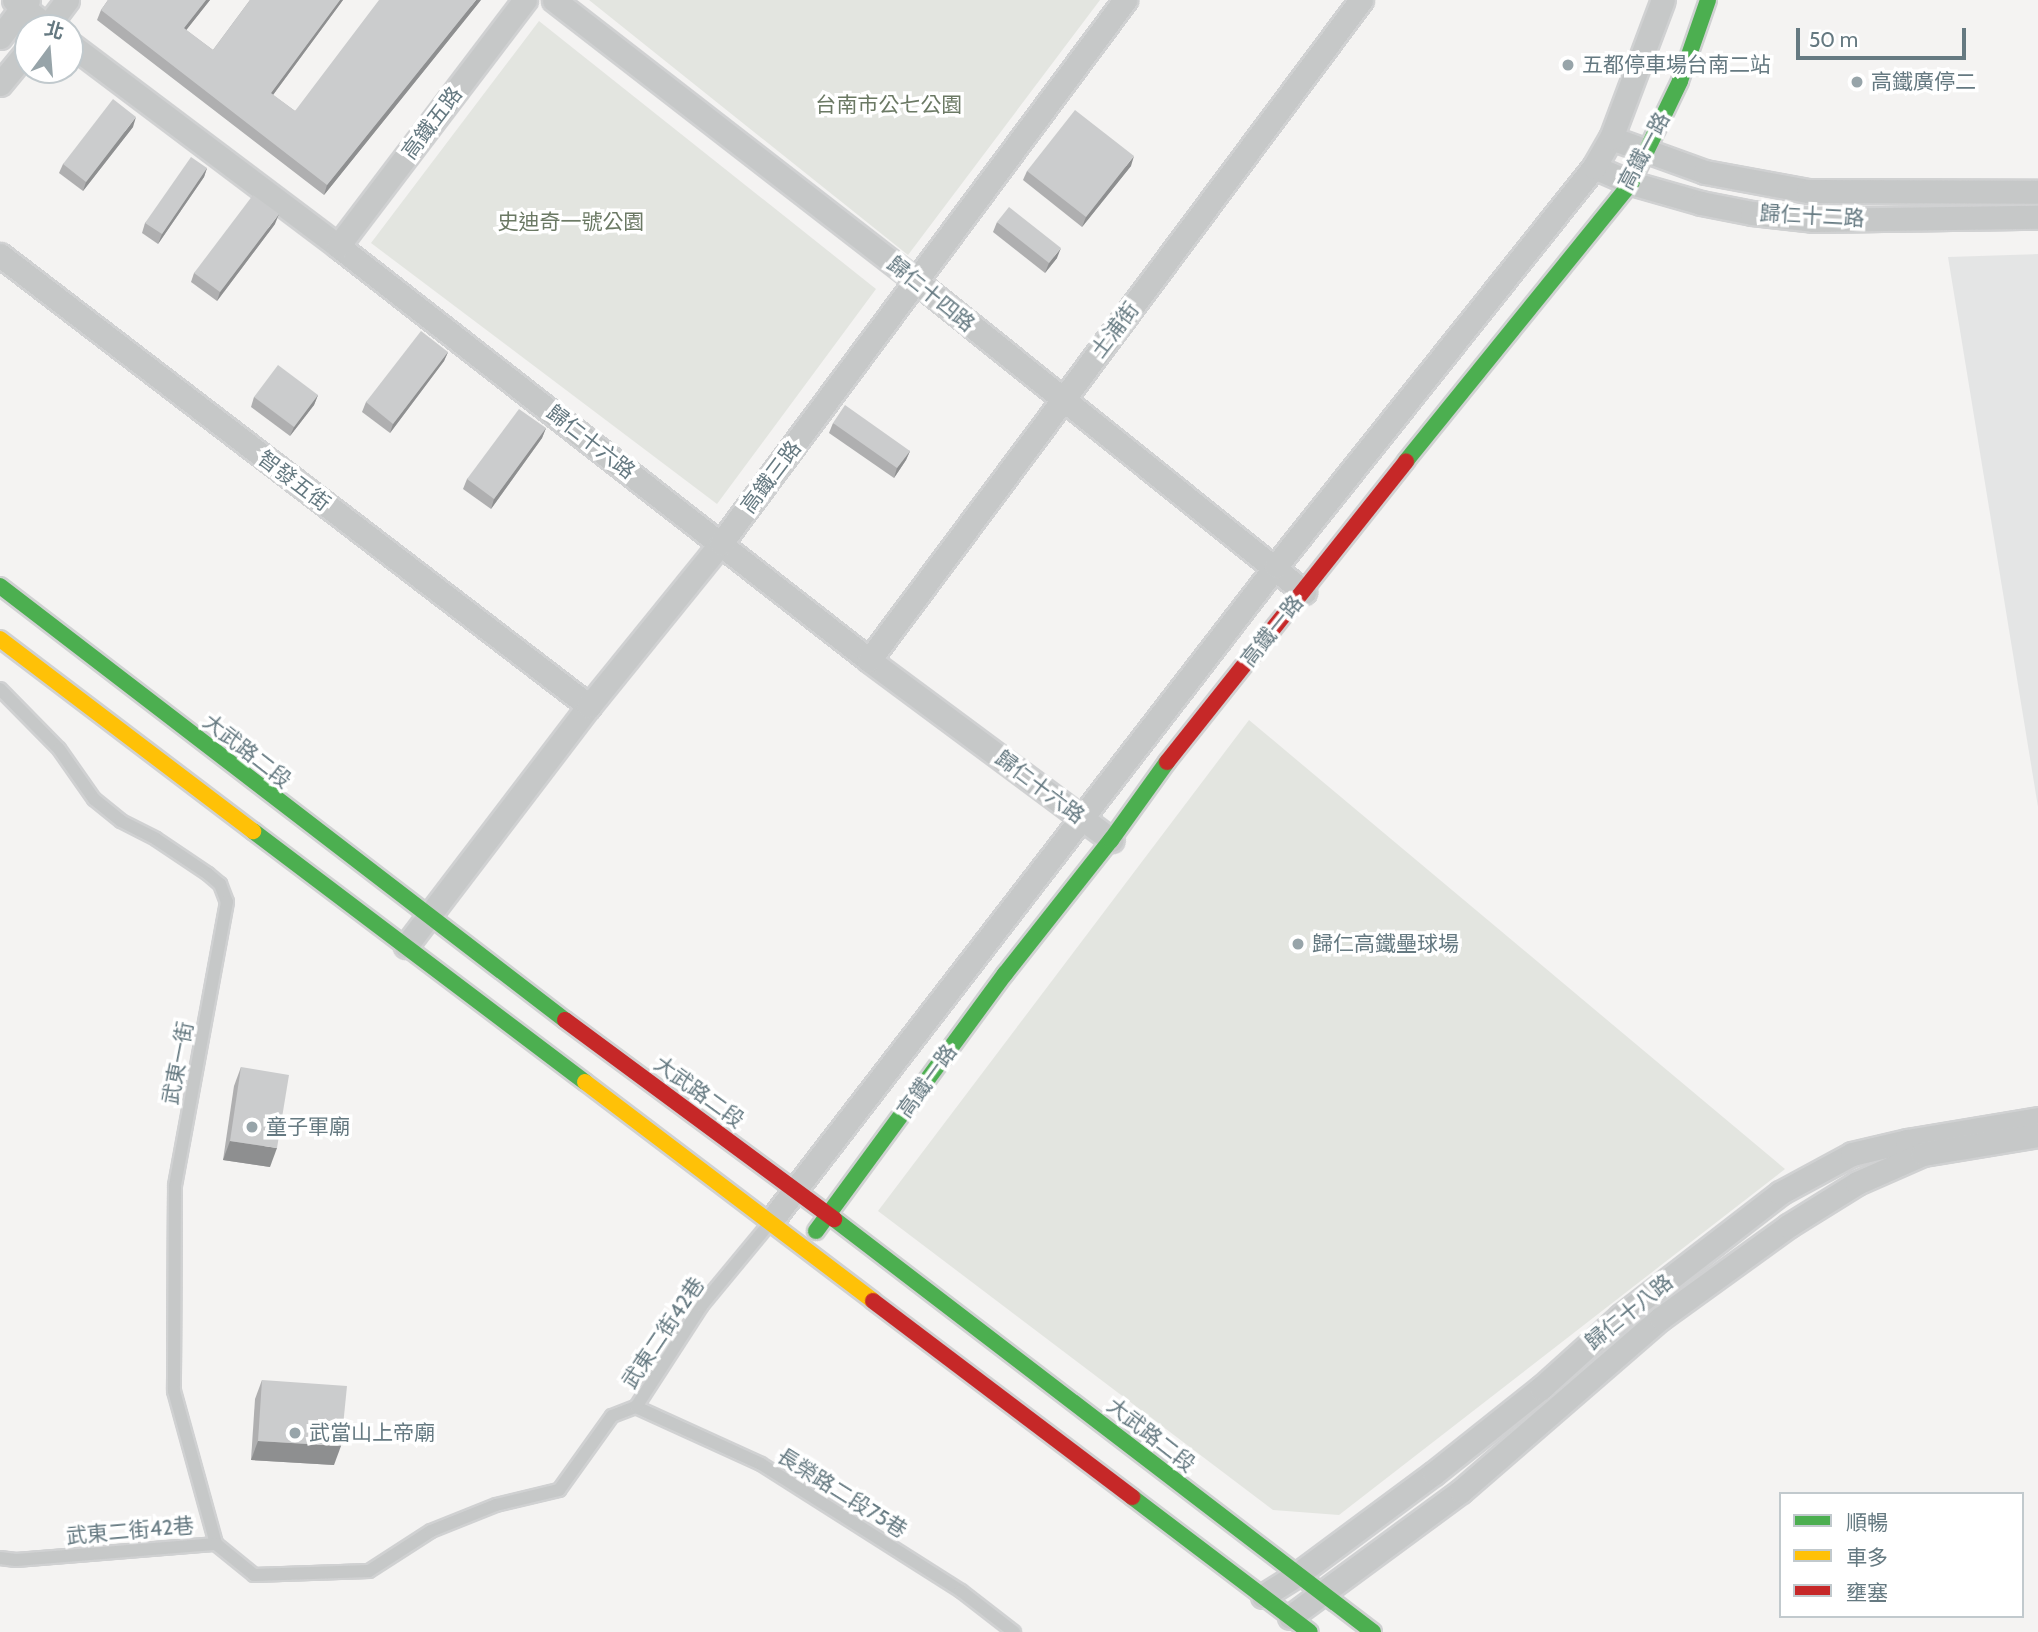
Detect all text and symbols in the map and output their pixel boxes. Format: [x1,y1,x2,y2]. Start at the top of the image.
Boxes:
north arrow [14,14,84,84]
scale bar [1800,14,1970,58]
text: 北 [42,17,67,44]
text: 50 m [1809,27,1858,52]
place label: 五都停車場台南二站 [1582,52,1771,78]
marker: 五都停車場台南二站 [1560,57,1576,73]
place label: 高鐵廣停二 [1871,69,1976,95]
marker: 高鐵廣停二 [1849,74,1865,90]
street label: 高鐵五路 [397,82,467,164]
park label: 台南市公七公園 [816,92,962,118]
street label: 高鐵一路 [1613,108,1675,194]
street label: 歸仁十二路 [1759,201,1865,231]
park label: 史迪奇一號公園 [498,209,644,235]
street label: 歸仁十四路 [882,251,980,337]
street label: 土浦街 [1086,297,1144,363]
street label: 歸仁十六路 [542,400,640,484]
street label: 高鐵三路 [736,436,806,518]
street label: 智發五街 [253,446,335,516]
street label: 高鐵一路 [1236,590,1308,672]
street label: 大武路二段 [198,709,296,793]
street label: 歸仁十六路 [990,745,1090,829]
place label: 歸仁高鐵壘球場 [1312,931,1459,957]
marker: 歸仁高鐵壘球場 [1290,936,1306,952]
street label: 武東一街 [158,1019,198,1107]
street label: 高鐵一路 [892,1040,962,1122]
street label: 大武路二段 [649,1051,749,1133]
place label: 童子軍廟 [266,1114,350,1140]
marker: 童子軍廟 [244,1119,260,1135]
street label: 歸仁十八路 [1580,1269,1678,1355]
street label: 武東二街42巷 [617,1273,709,1393]
street label: 大武路二段 [1102,1393,1200,1477]
place label: 武當山上帝廟 [309,1420,435,1446]
marker: 武當山上帝廟 [287,1425,303,1441]
street label: 長榮路二段75巷 [773,1443,911,1543]
legend [1779,1492,2024,1618]
text: 順暢 [1846,1510,1888,1535]
street label: 武東二街42巷 [65,1513,195,1549]
text: 車多 [1846,1545,1888,1570]
text: 壅塞 [1846,1580,1888,1605]

